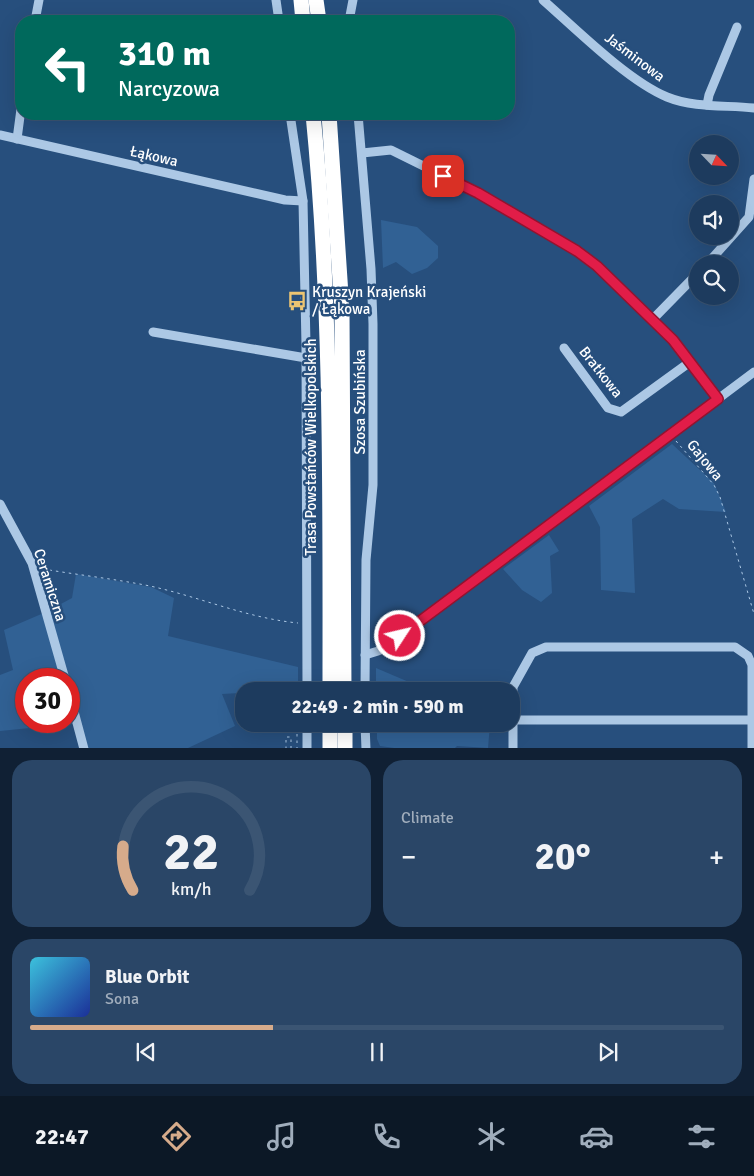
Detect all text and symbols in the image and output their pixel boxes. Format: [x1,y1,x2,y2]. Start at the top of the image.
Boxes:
street label: Jaśminowa [601,29,669,85]
text: 310 m [118,32,211,75]
icon: left [35,35,100,100]
text: Narcyzowa [118,75,220,102]
north arrow [689,135,739,185]
map controls [689,135,739,305]
street label: Łąkowa [128,142,180,170]
pin [422,155,464,197]
icon: arrive [429,162,457,190]
button: sound [689,195,739,245]
button: search [689,255,739,305]
place label: Kruszyn Krajeński / Łąkowa [312,283,426,318]
bus stop icon: Kruszyn Krajeński / Łąkowa [286,290,308,312]
street label: Trasa Powstańców Wielkopolskich [302,338,320,556]
street label: Bratkowa [575,343,627,401]
street label: Szosa Szubińska [351,350,369,454]
street label: Gajowa [683,436,727,484]
street label: Ceramiczna [30,547,70,623]
position arrow [373,609,425,661]
speed limit sign: 30 [15,668,80,733]
text: 22:49 · 2 min · 590 m [291,695,464,719]
text: Climate [401,808,454,828]
text: 22 [163,820,220,884]
text: 20° [534,833,591,880]
text: − [401,840,416,874]
text: + [709,840,724,874]
text: km/h [171,878,212,900]
text: Blue Orbit [105,965,189,989]
text: Sona [105,989,139,1009]
icon: previous [132,1038,160,1066]
icon: pause [363,1038,391,1066]
icon: next [594,1038,622,1066]
icon: directions [159,1119,194,1154]
icon: music [264,1119,299,1154]
icon: phone [369,1119,404,1154]
icon: climate [474,1119,509,1154]
icon: car [579,1119,614,1154]
icon: filters [684,1119,719,1154]
text: 22:47 [35,1123,89,1150]

